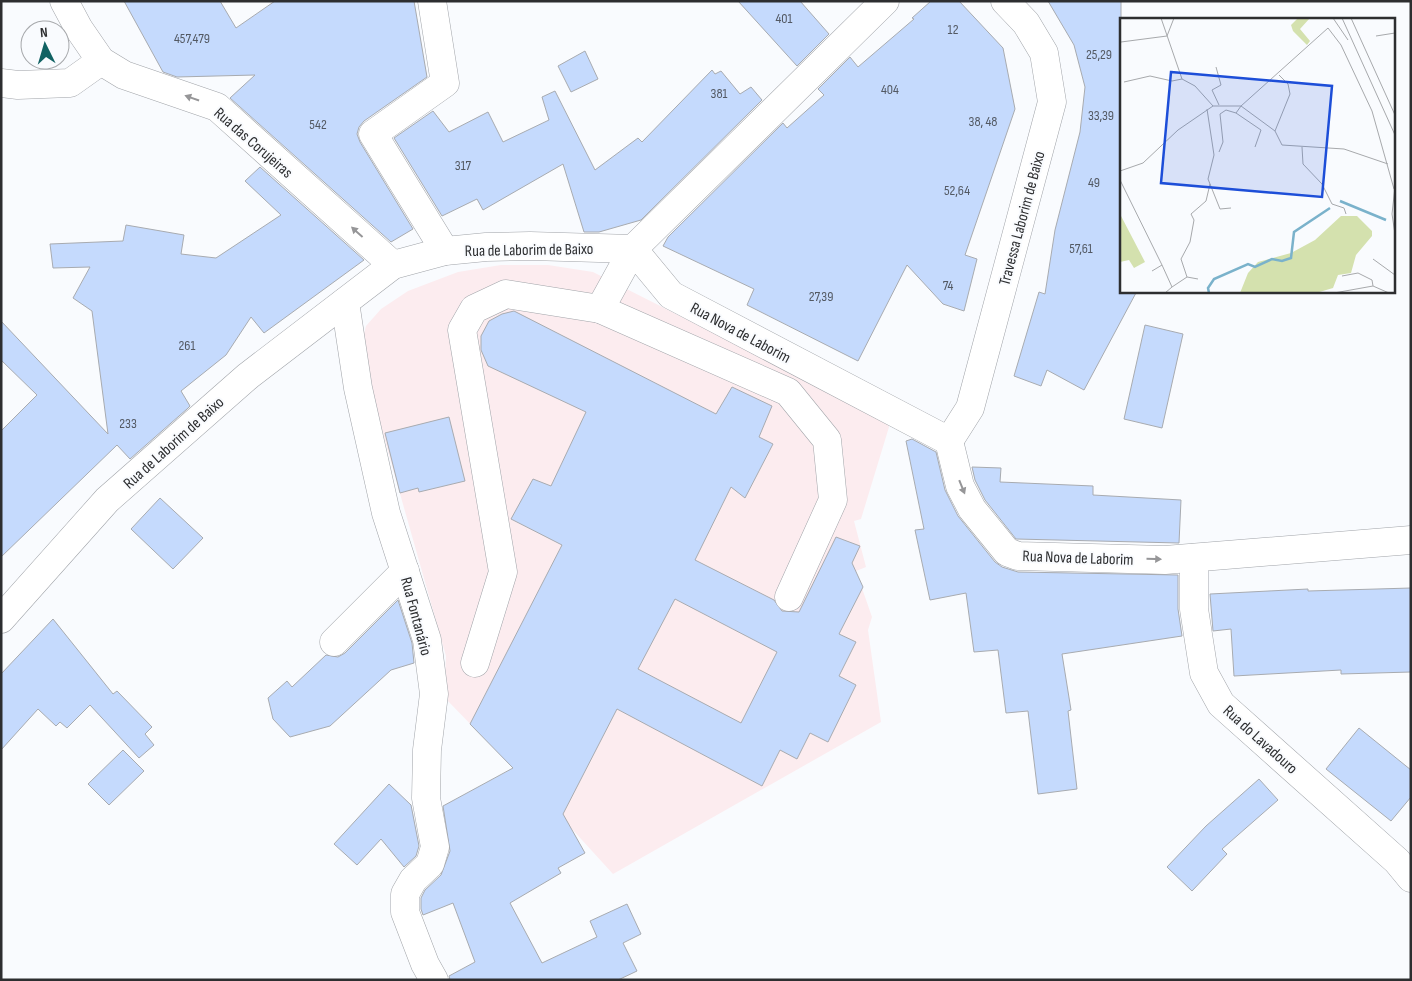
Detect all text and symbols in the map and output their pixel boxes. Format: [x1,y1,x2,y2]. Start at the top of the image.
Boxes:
house number: 401 [776,10,793,27]
inset map [1120,18,1394,292]
north arrow [20,20,70,70]
house number: 12 [948,21,959,38]
text: N [39,24,48,41]
house number: 457,479 [174,30,210,47]
house number: 25,29 [1086,46,1112,63]
house number: 404 [881,81,899,98]
house number: 381 [711,85,728,102]
one-way arrow [184,94,199,102]
street label: Rua das Corujeiras [210,104,296,183]
house number: 33,39 [1088,107,1114,124]
house number: 38, 48 [969,113,997,130]
house number: 542 [309,116,327,133]
street label: Travessa Laborim de Baixo [995,149,1050,288]
house number: 317 [455,157,472,174]
house number: 49 [1088,174,1100,191]
house number: 52,64 [944,182,970,199]
one-way arrow [351,227,364,238]
street label: Rua de Laborim de Baixo [465,240,593,261]
house number: 57,61 [1069,240,1093,257]
house number: 74 [943,277,954,294]
house number: 27,39 [809,288,833,305]
street label: Rua Nova de Laborim [687,299,794,368]
house number: 261 [179,337,195,354]
street label: Rua de Laborim de Baixo [120,393,228,493]
house number: 233 [119,415,137,432]
one-way arrow [959,480,966,495]
street label: Rua Nova de Laborim [1022,547,1134,570]
one-way arrow [1146,556,1162,564]
street label: Rua Fontanário [396,575,435,658]
street label: Rua do Lavadouro [1219,702,1301,779]

